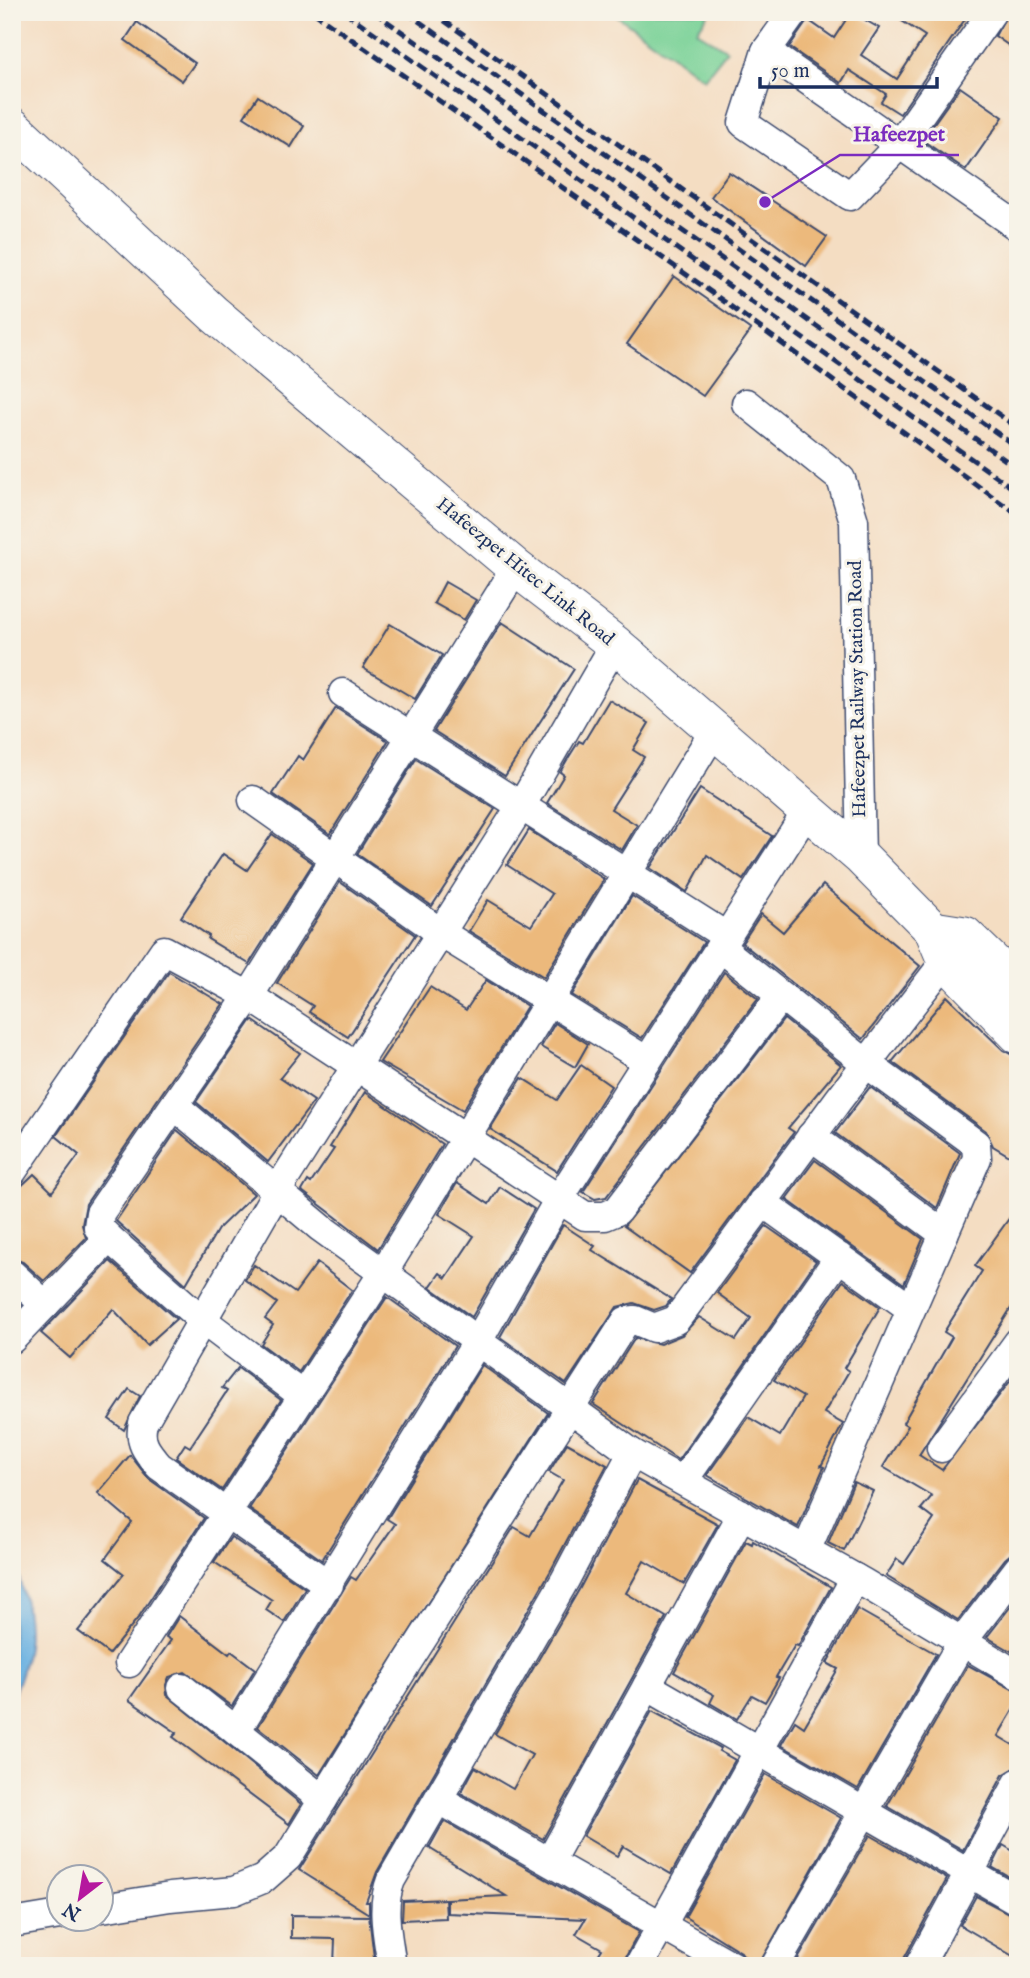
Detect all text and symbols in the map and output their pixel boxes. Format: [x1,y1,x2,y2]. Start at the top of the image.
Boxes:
scale bar [760,46,937,90]
text: 50 m [771,58,810,85]
callout: Hafeezpet [840,113,959,155]
text: Hafeezpet [853,122,946,149]
street label: Hafeezpet Hitec Link Road [431,493,620,652]
street label: Hafeezpet Railway Station Road [844,559,872,818]
north arrow [46,1862,116,1932]
text: N [59,1896,86,1926]

